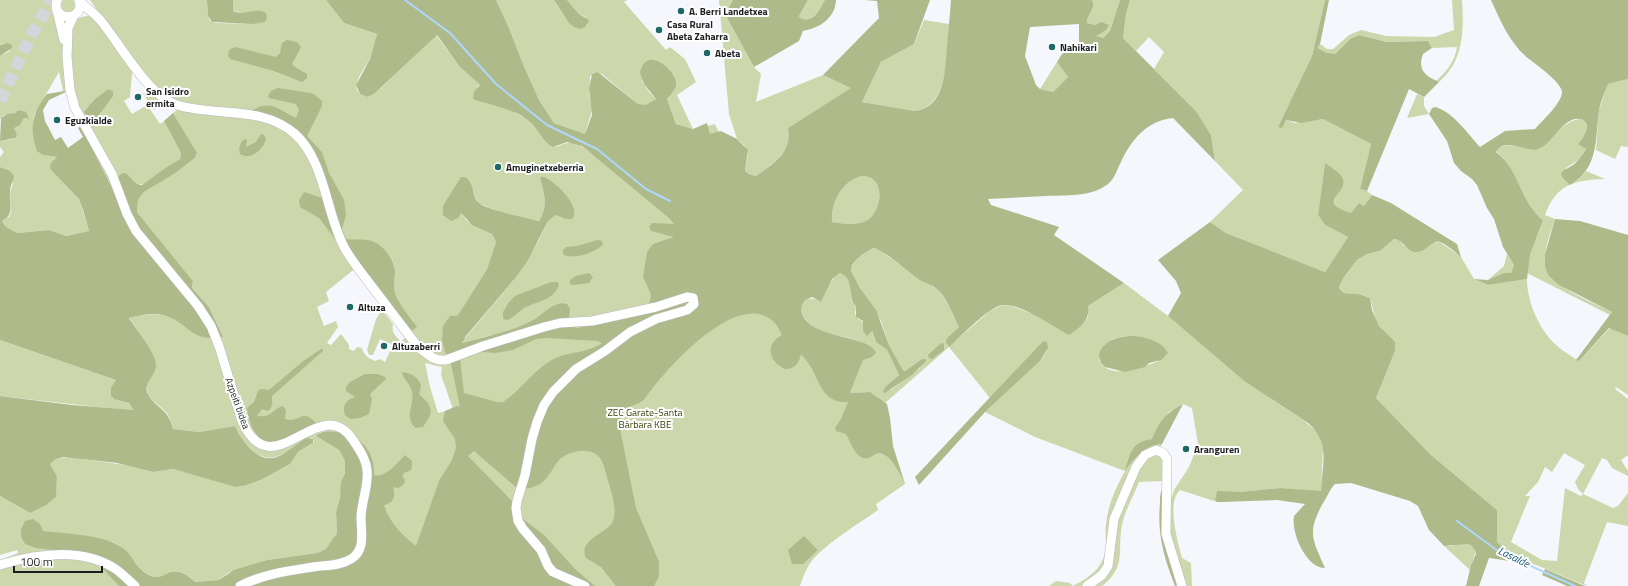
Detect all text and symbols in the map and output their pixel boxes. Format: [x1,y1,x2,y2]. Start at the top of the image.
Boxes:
place label: A. Berri Landetxea [689,4,768,19]
marker: A. Berri Landetxea [676,6,686,16]
place label: Casa Rural Abeta Zaharra [667,17,728,44]
marker: Casa Rural Abeta Zaharra [654,25,664,35]
place label: Nahikari [1060,40,1097,55]
marker: Nahikari [1047,42,1057,52]
place label: Abeta [715,46,740,61]
marker: Abeta [702,48,712,58]
place label: San Isidro ermita [146,84,189,111]
marker: San Isidro ermita [133,92,143,102]
place label: Eguzkialde [65,113,112,128]
marker: Eguzkialde [52,115,62,125]
place label: Amuginetxeberria [506,160,584,175]
marker: Amuginetxeberria [493,162,503,172]
place label: Altuza [358,300,386,315]
marker: Altuza [345,302,355,312]
place label: Altuzaberri [392,339,440,354]
marker: Altuzaberri [379,341,389,351]
street label: Azpeiti bidea [221,375,254,431]
park label: ZEC Garate-Santa Bárbara KBE [607,405,683,432]
place label: Aranguren [1194,442,1240,457]
marker: Aranguren [1181,444,1191,454]
water label: Lasalde [1496,543,1533,572]
scale bar [14,548,102,574]
text: 100 m [20,552,53,571]

